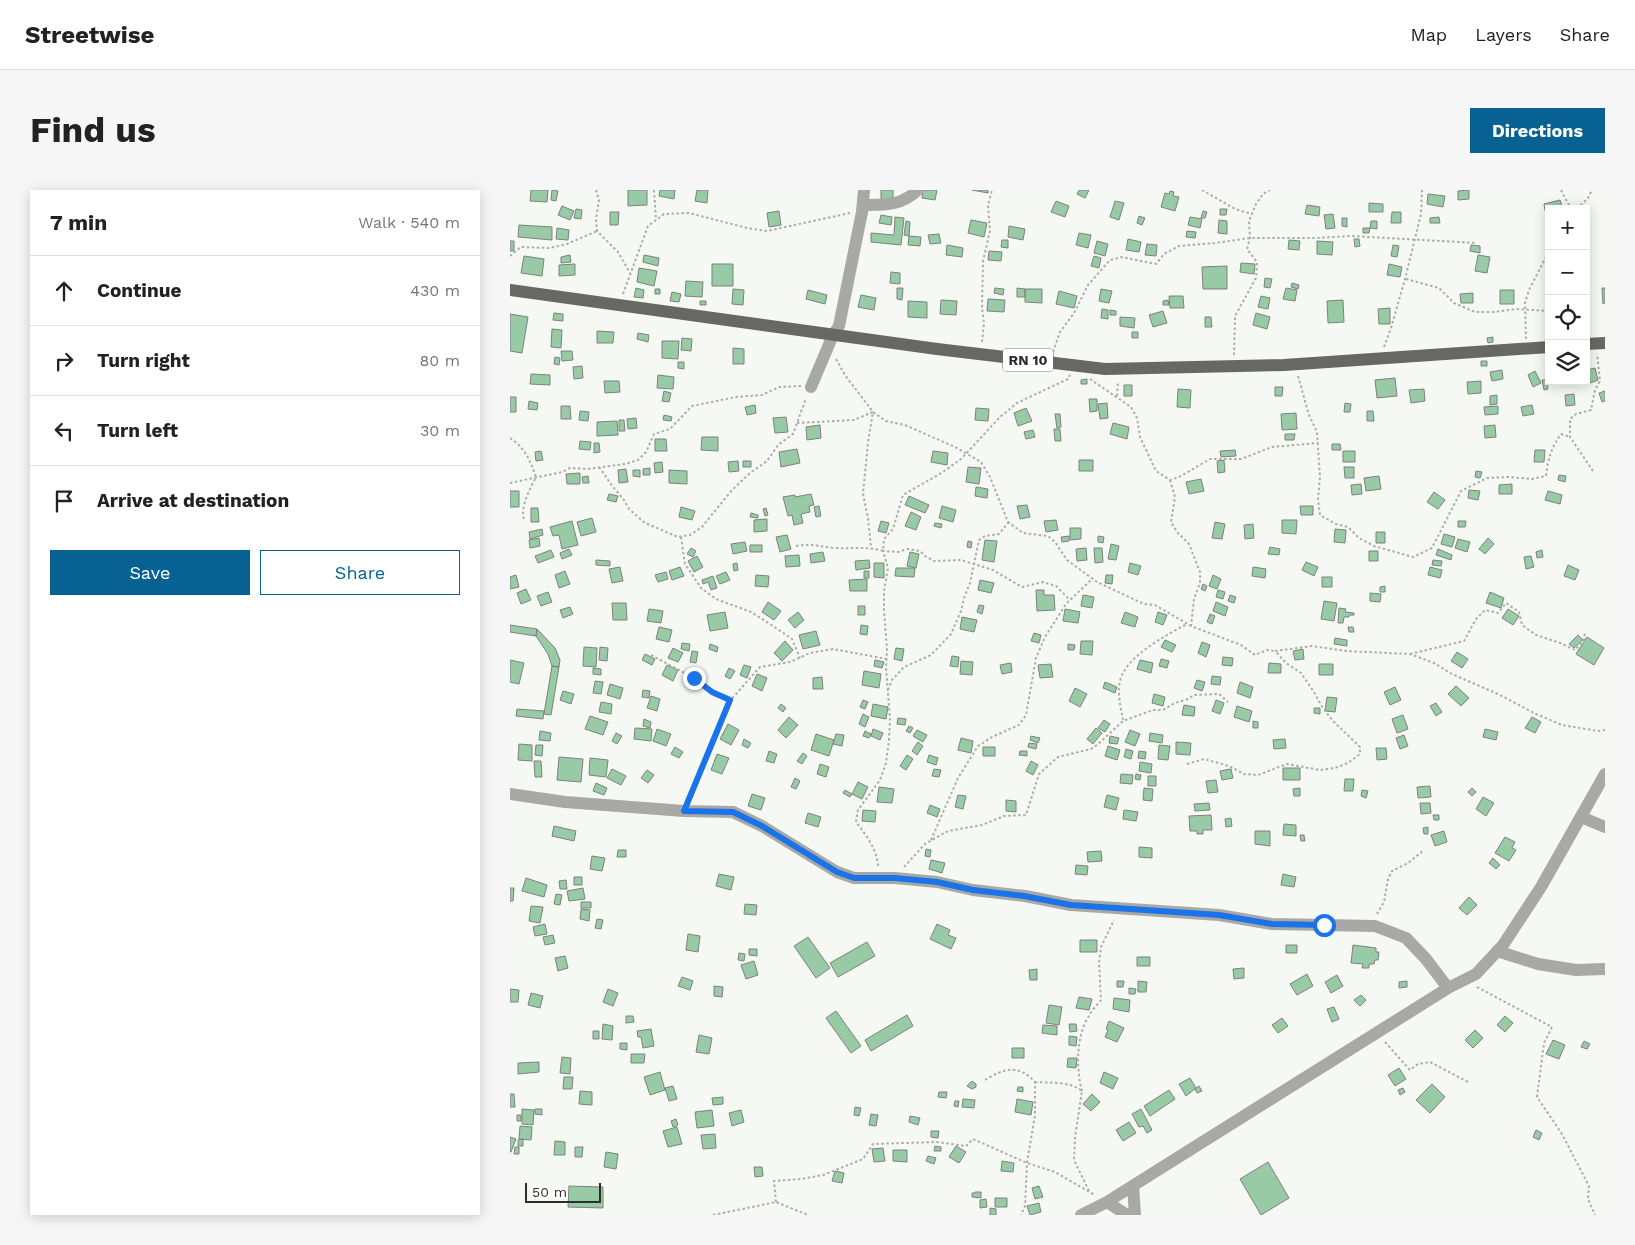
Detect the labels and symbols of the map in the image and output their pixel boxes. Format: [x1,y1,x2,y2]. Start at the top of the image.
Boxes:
road number: RN 10 [1003,348,1053,372]
route end [683,667,706,690]
route start [1313,914,1336,937]
scale bar [525,1180,601,1203]

